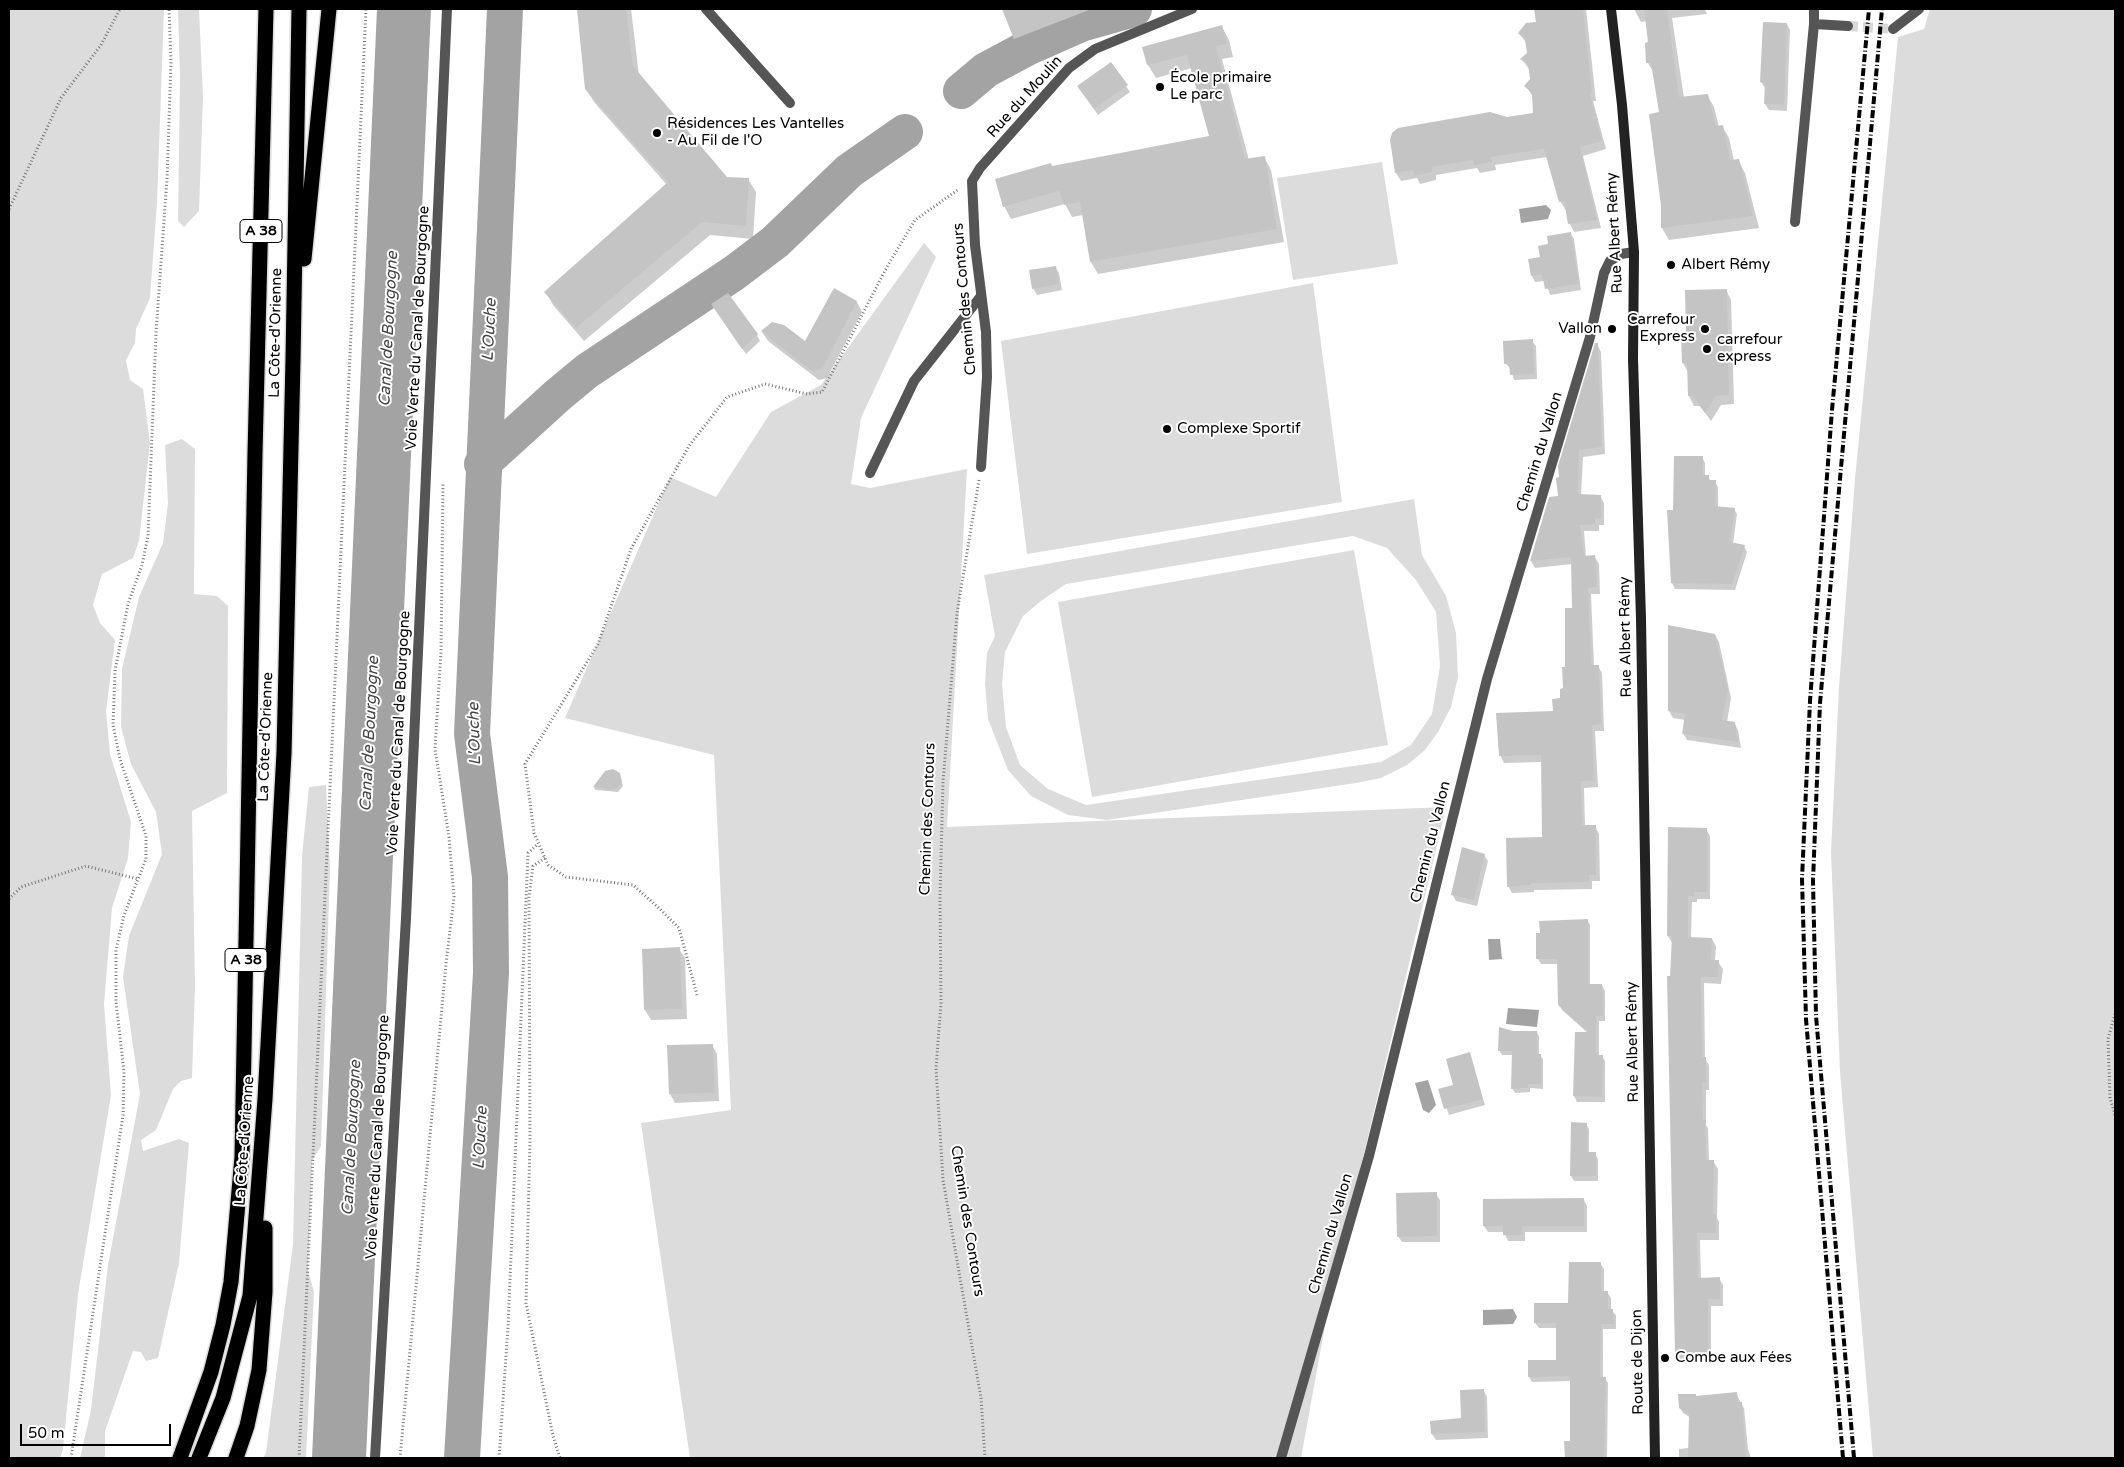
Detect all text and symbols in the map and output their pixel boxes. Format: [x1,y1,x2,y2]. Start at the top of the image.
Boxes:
street label: Rue du Moulin [984,52,1066,142]
place label: École primaire Le parc [1170,69,1271,104]
marker: École primaire Le parc [1154,81,1166,93]
place label: Résidences Les Vantelles - Au Fil de l'O [667,115,844,150]
marker: Résidences Les Vantelles - Au Fil de l'O [651,127,663,139]
street label: Rue Albert Rémy [1603,172,1627,294]
street label: Voie Verte du Canal de Bourgogne [403,205,433,451]
road number: A 38 [240,220,282,242]
street label: Chemin des Contours [949,222,981,376]
water label: Canal de Bourgogne [375,251,403,407]
place label: Albert Rémy [1681,256,1770,274]
marker: Albert Rémy [1665,259,1677,271]
street label: La Côte-d'Orienne [266,268,286,398]
water label: L'Ouche [479,298,501,362]
place label: Carrefour Express [1627,311,1695,346]
place label: Vallon [1558,320,1602,338]
marker: Vallon [1606,323,1618,335]
marker: Carrefour Express [1699,323,1711,335]
place label: carrefour express [1717,331,1782,366]
marker: carrefour express [1701,343,1713,355]
street label: Chemin du Vallon [1513,390,1567,514]
place label: Complexe Sportif [1177,420,1301,438]
marker: Complexe Sportif [1161,423,1173,435]
street label: Rue Albert Rémy [1616,576,1636,698]
street label: Voie Verte du Canal de Bourgogne [384,610,414,856]
water label: Canal de Bourgogne [356,656,384,812]
street label: La Côte-d'Orienne [255,672,277,802]
water label: L'Ouche [464,702,486,766]
street label: Chemin des Contours [916,742,940,896]
street label: Chemin du Vallon [1407,779,1455,905]
road number: A 38 [225,948,267,972]
street label: Rue Albert Rémy [1623,981,1643,1103]
street label: Voie Verte du Canal de Bourgogne [363,1014,393,1260]
water label: Canal de Bourgogne [338,1060,366,1216]
street label: La Côte-d'Orienne [231,1076,259,1206]
water label: L'Ouche [470,1106,492,1170]
street label: Chemin des Contours [946,1144,988,1298]
street label: Chemin du Vallon [1305,1172,1357,1296]
street label: Route de Dijon [1628,1309,1648,1415]
place label: Combe aux Fées [1675,1349,1792,1367]
marker: Combe aux Fées [1659,1352,1671,1364]
scale bar [22,1414,174,1446]
text: 50 m [28,1424,65,1442]

